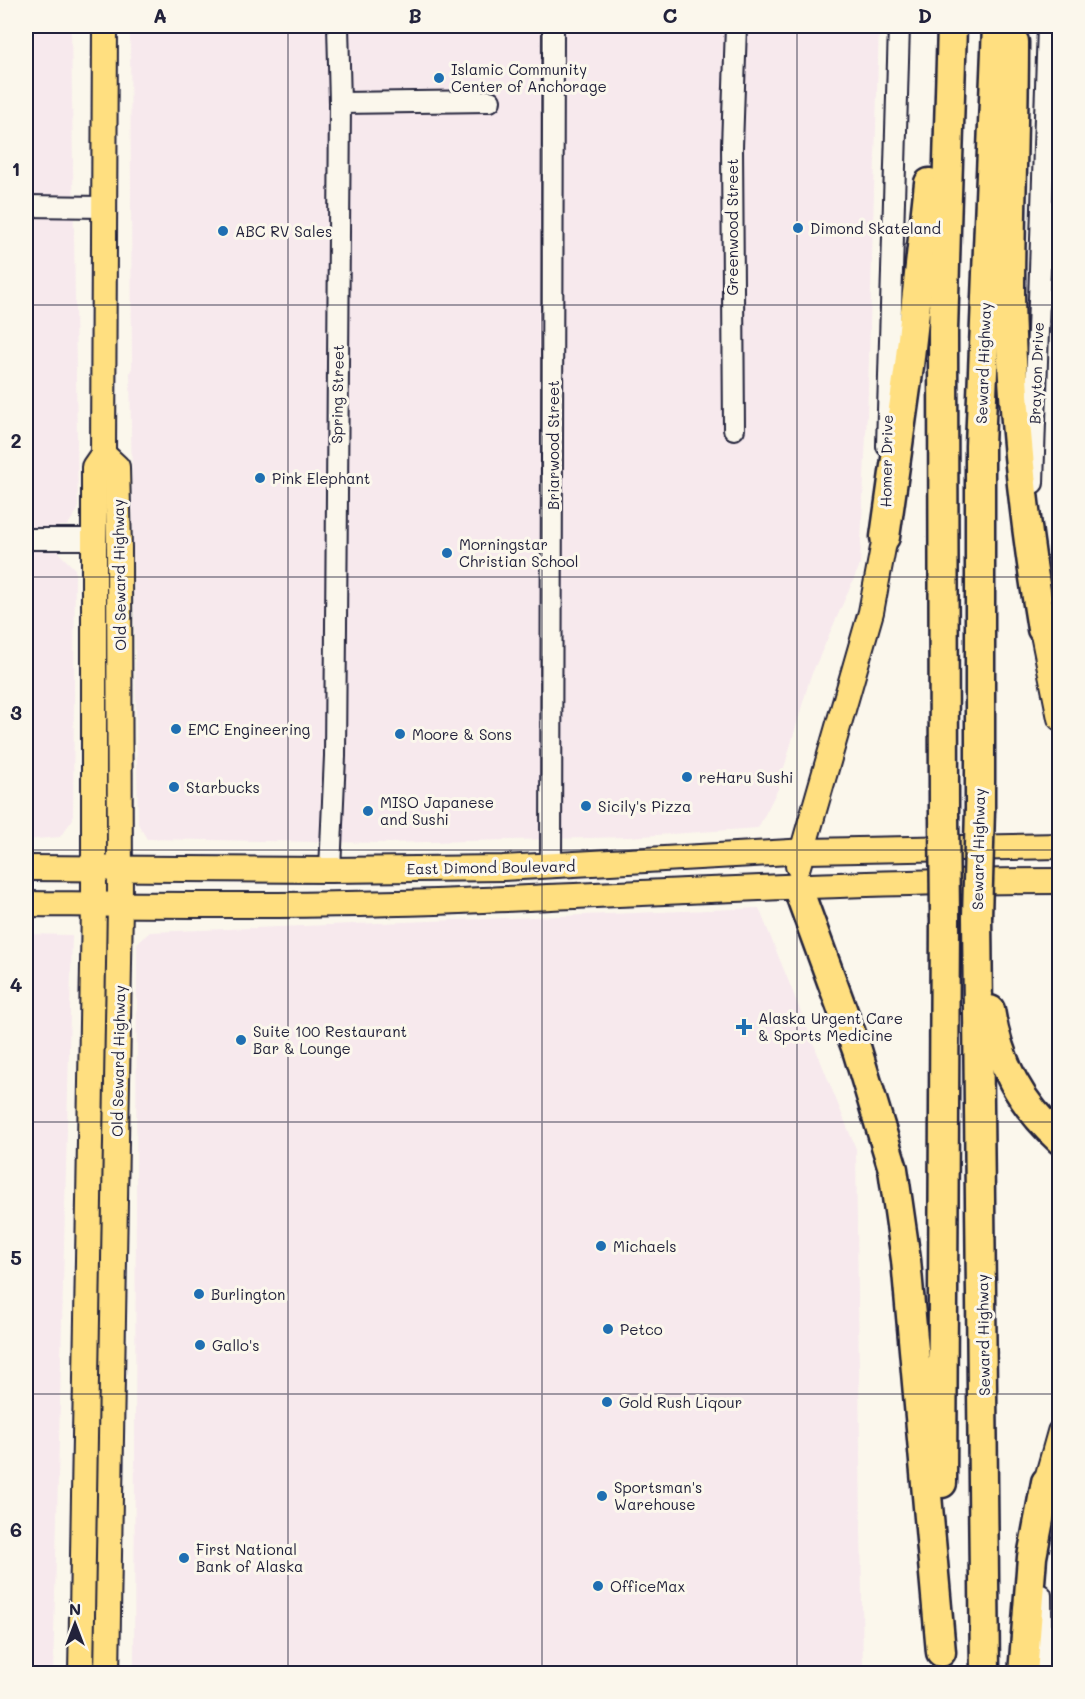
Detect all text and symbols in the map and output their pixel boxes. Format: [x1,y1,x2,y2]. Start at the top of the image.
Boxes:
text: A [153,2,167,28]
text: B [408,2,422,28]
text: C [663,2,678,28]
text: D [918,2,932,28]
place label: Islamic Community Center of Anchorage [451,59,607,96]
marker: Islamic Community Center of Anchorage [432,71,446,85]
text: 1 [12,155,20,181]
street label: Greenwood Street [722,158,742,296]
place label: Dimond Skateland [810,218,941,238]
place label: ABC RV Sales [235,221,332,241]
marker: Dimond Skateland [791,221,805,235]
marker: ABC RV Sales [216,224,230,238]
street label: Seward Highway [971,302,995,424]
street label: Brayton Drive [1024,322,1048,424]
street label: Spring Street [326,344,348,444]
street label: Briarwood Street [543,380,563,510]
street label: Homer Drive [875,414,897,508]
text: 2 [10,427,22,453]
place label: Pink Elephant [272,468,370,488]
marker: Pink Elephant [253,471,267,485]
street label: Old Seward Highway [108,499,130,651]
place label: Morningstar Christian School [459,534,579,571]
marker: Morningstar Christian School [440,546,454,560]
text: 3 [10,699,22,725]
place label: EMC Engineering [188,719,311,739]
marker: EMC Engineering [169,722,183,736]
place label: Moore & Sons [412,724,512,744]
marker: Moore & Sons [393,727,407,741]
place label: reHaru Sushi [699,767,793,787]
marker: reHaru Sushi [680,770,694,784]
place label: Starbucks [186,777,260,797]
marker: Starbucks [167,780,181,794]
street label: Seward Highway [967,788,989,910]
place label: MISO Japanese and Sushi [380,792,494,829]
place label: Sicily's Pizza [598,796,691,816]
marker: Sicily's Pizza [579,799,593,813]
marker: MISO Japanese and Sushi [361,804,375,818]
street label: East Dimond Boulevard [406,856,576,878]
text: 4 [10,971,23,997]
street label: Old Seward Highway [107,985,129,1137]
place label: Alaska Urgent Care & Sports Medicine [758,1008,903,1045]
marker: Alaska Urgent Care & Sports Medicine [735,1018,753,1036]
place label: Suite 100 Restaurant Bar & Lounge [253,1021,407,1058]
marker: Suite 100 Restaurant Bar & Lounge [234,1033,248,1047]
place label: Michaels [613,1236,677,1256]
marker: Michaels [594,1239,608,1253]
text: 5 [10,1244,22,1270]
street label: Seward Highway [972,1274,994,1396]
place label: Burlington [211,1284,285,1304]
marker: Burlington [192,1287,206,1301]
place label: Petco [620,1319,663,1339]
marker: Petco [601,1322,615,1336]
place label: Gallo's [212,1335,260,1355]
marker: Gallo's [193,1338,207,1352]
place label: Gold Rush Liqour [619,1392,742,1412]
marker: Gold Rush Liqour [600,1395,614,1409]
place label: Sportsman's Warehouse [614,1477,702,1514]
marker: Sportsman's Warehouse [595,1489,609,1503]
text: 6 [10,1516,22,1542]
place label: First National Bank of Alaska [196,1539,303,1576]
marker: First National Bank of Alaska [177,1551,191,1565]
place label: OfficeMax [610,1576,686,1596]
marker: OfficeMax [591,1579,605,1593]
north arrow [45,1594,105,1654]
text: N [69,1598,81,1619]

